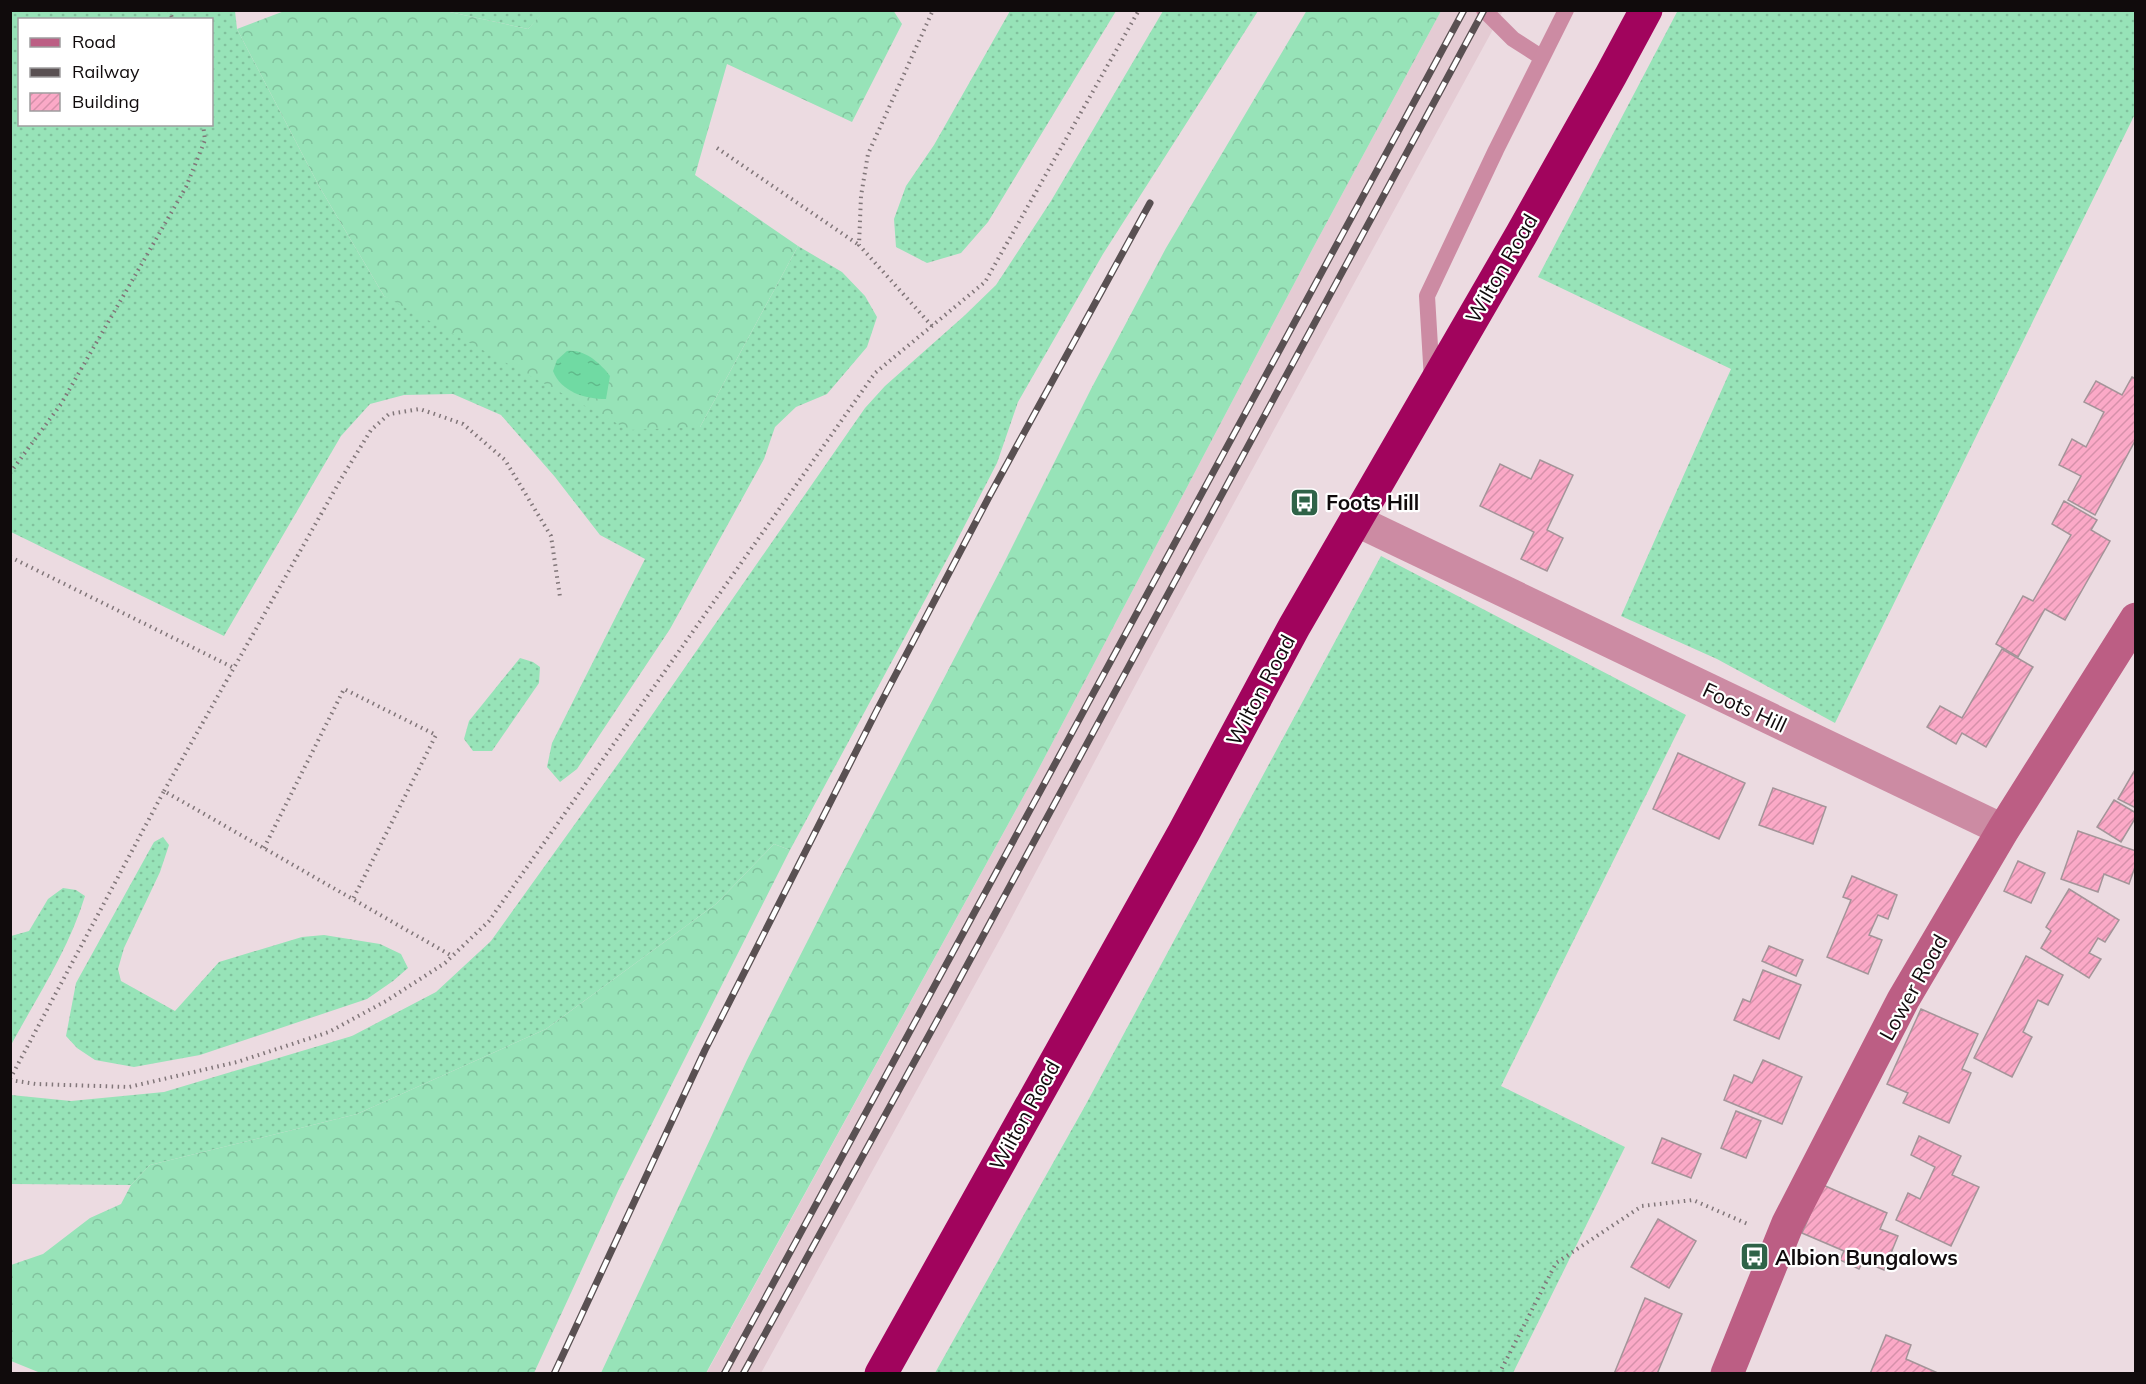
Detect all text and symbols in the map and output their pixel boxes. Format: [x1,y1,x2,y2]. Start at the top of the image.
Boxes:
legend [18,18,213,126]
text: Road [72,30,116,53]
text: Railway [72,60,140,83]
text: Building [72,90,140,113]
street label: Wilton Road [1459,209,1543,327]
bus stop icon: Foots Hill [1289,486,1321,518]
place label: Foots Hill [1326,489,1419,515]
street label: Wilton Road [1220,630,1300,750]
street label: Foots Hill [1699,676,1791,738]
street label: Lower Road [1873,929,1953,1045]
street label: Wilton Road [983,1055,1065,1175]
bus stop icon: Albion Bungalows [1738,1241,1770,1273]
place label: Albion Bungalows [1775,1244,1958,1270]

